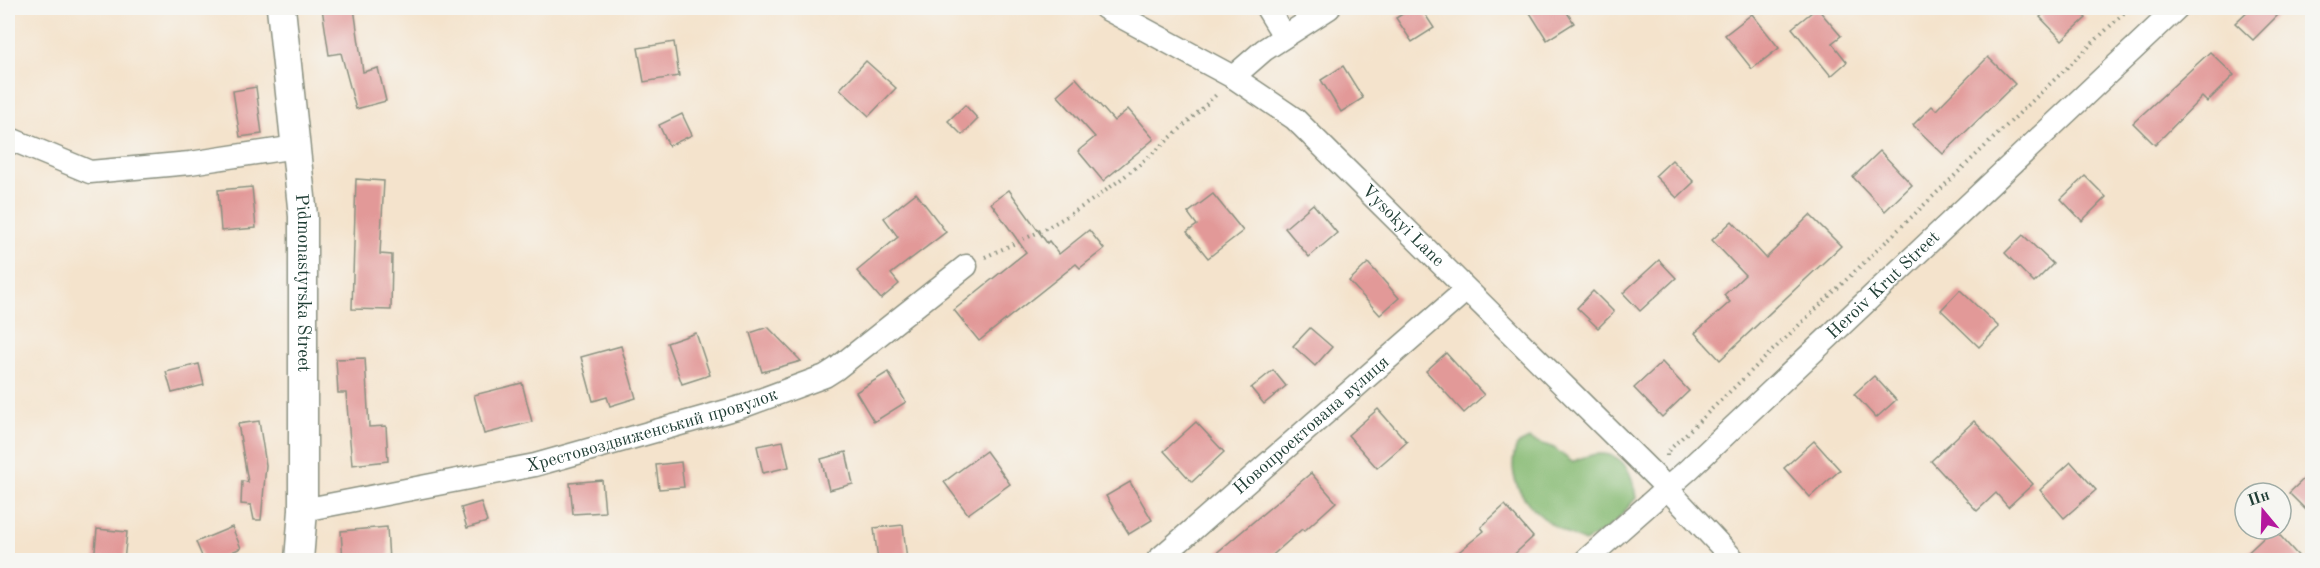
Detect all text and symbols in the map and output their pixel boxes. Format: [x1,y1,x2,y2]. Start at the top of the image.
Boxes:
street label: Vysokyi Lane [1358,181,1447,270]
street label: Pidmonastyrska Street [292,193,312,372]
street label: Heroiv Krut Street [1824,228,1943,343]
street label: Новопроектована вулиця [1230,353,1393,498]
street label: Хрестовоздвиженський провулок [525,385,780,476]
north arrow [2233,481,2293,541]
text: Пн [2246,488,2272,510]

